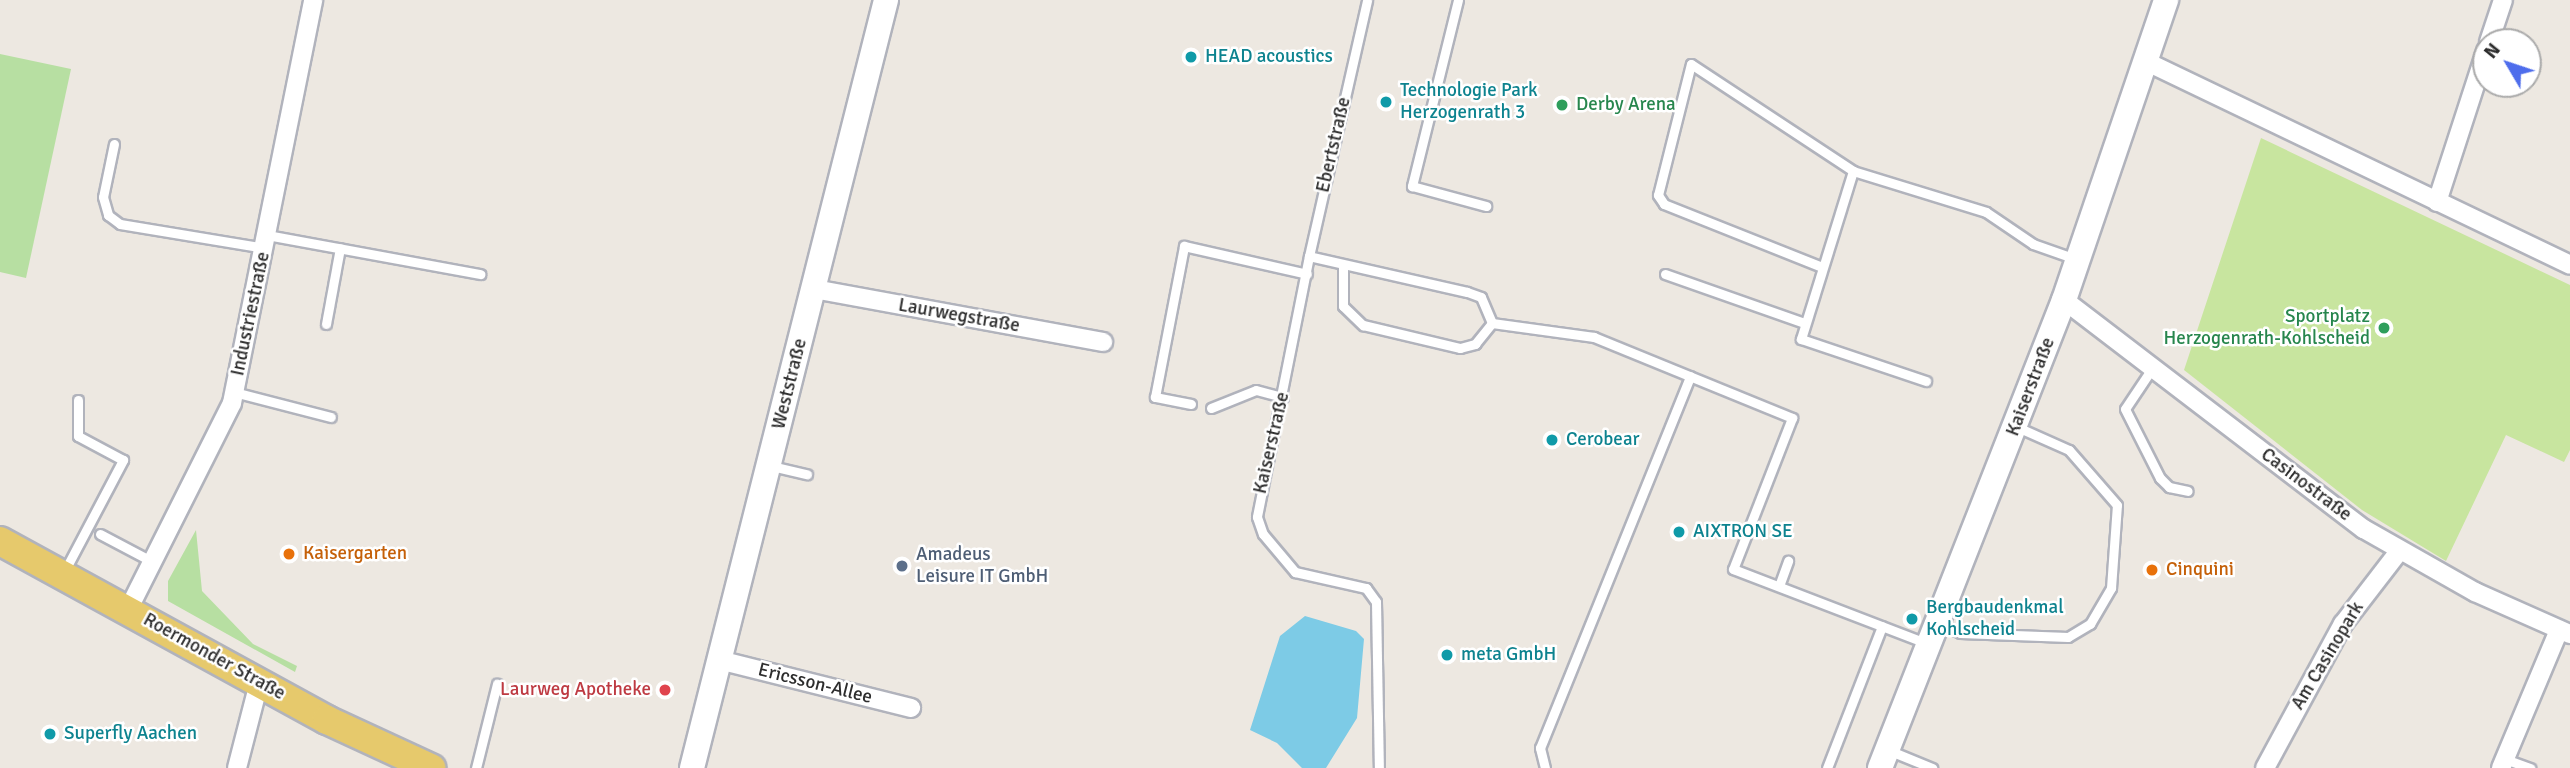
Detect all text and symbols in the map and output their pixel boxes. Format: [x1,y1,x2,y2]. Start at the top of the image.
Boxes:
north arrow [2472,28,2542,98]
text: N [2479,38,2506,64]
place label: HEAD acoustics [1205,46,1333,68]
marker: HEAD acoustics [1183,49,1199,65]
place label: Technologie Park Herzogenrath 3 [1400,80,1537,124]
marker: Technologie Park Herzogenrath 3 [1378,94,1394,110]
place label: Derby Arena [1576,94,1676,116]
street label: Ebertstraße [1312,95,1356,195]
marker: Derby Arena [1554,97,1570,113]
street label: Industriestraße [227,250,275,378]
street label: Laurwegstraße [896,294,1022,338]
place label: Sportplatz Herzogenrath-Kohlscheid [2163,306,2370,350]
marker: Sportplatz Herzogenrath-Kohlscheid [2376,320,2392,336]
street label: Kaiserstraße [2002,334,2060,440]
street label: Weststraße [768,336,812,432]
street label: Kaiserstraße [1249,390,1295,496]
place label: Cerobear [1566,429,1640,451]
marker: Cerobear [1544,432,1560,448]
street label: Casinostraße [2256,444,2356,526]
place label: AIXTRON SE [1693,521,1793,543]
marker: AIXTRON SE [1671,524,1687,540]
place label: Kaisergarten [303,543,407,565]
place label: Amadeus Leisure IT GmbH [916,544,1048,588]
marker: Kaisergarten [281,546,297,562]
marker: Amadeus Leisure IT GmbH [894,558,910,574]
place label: Cinquini [2166,559,2234,581]
marker: Cinquini [2144,562,2160,578]
place label: Bergbaudenkmal Kohlscheid [1926,597,2064,641]
street label: Am Casinopark [2287,598,2369,714]
street label: Roermonder Straße [139,609,289,705]
marker: Bergbaudenkmal Kohlscheid [1904,611,1920,627]
place label: meta GmbH [1461,644,1556,666]
marker: meta GmbH [1439,647,1455,663]
street label: Ericsson-Allee [756,659,874,709]
place label: Laurweg Apotheke [500,679,651,701]
marker: Laurweg Apotheke [657,682,673,698]
place label: Superfly Aachen [64,723,197,745]
marker: Superfly Aachen [42,726,58,742]

